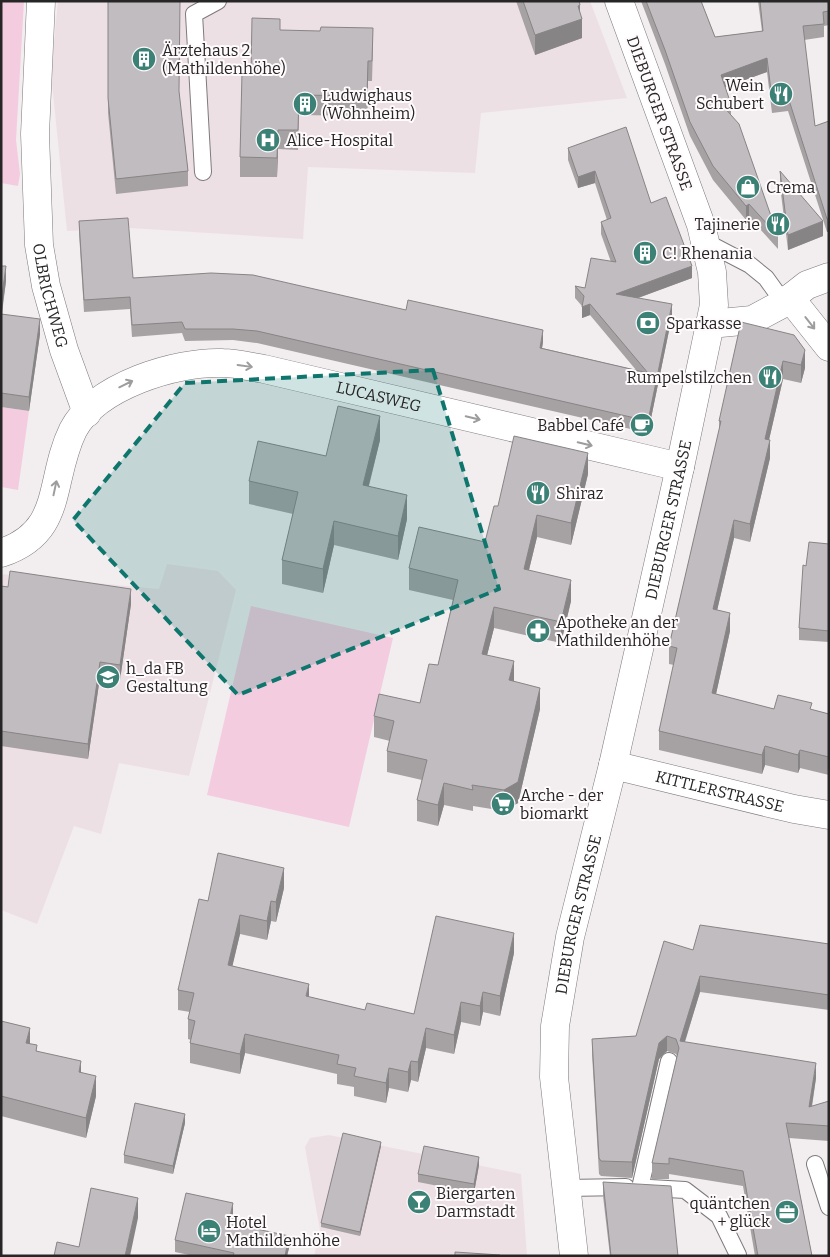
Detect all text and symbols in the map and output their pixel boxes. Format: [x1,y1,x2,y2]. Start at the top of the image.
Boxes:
street label: DIEBURGER STRASSE [623,33,696,193]
place label: Ärztehaus 2 (Mathildenhöhe) [162,41,286,78]
building icon: Ärztehaus 2 (Mathildenhöhe) [131,46,157,72]
place label: Wein Schubert [696,76,764,113]
restaurant icon: Wein Schubert [768,81,794,107]
place label: Ludwighaus (Wohnheim) [322,86,415,123]
building icon: Ludwighaus (Wohnheim) [292,91,318,117]
hospital icon: Alice-Hospital [255,127,281,153]
place label: Alice-Hospital [286,131,394,150]
shop icon: Crema [735,174,761,200]
place label: Crema [766,178,816,197]
restaurant icon: Tajinerie [765,211,791,237]
place label: Tajinerie [694,215,760,234]
building icon: C! Rhenania [632,240,658,266]
street label: OLBRICHWEG [29,242,72,350]
place label: C! Rhenania [662,244,753,263]
bank icon: Sparkasse [635,310,661,336]
place label: Sparkasse [666,314,742,333]
one-way arrow [804,316,815,329]
one-way arrow [236,361,252,371]
restaurant icon: Rumpelstilzchen [757,364,783,390]
place label: Rumpelstilzchen [626,368,752,387]
street label: LUCASWEG [334,377,423,416]
one-way arrow [119,379,134,389]
cafe icon: Babbel Café [629,412,655,438]
one-way arrow [465,414,481,423]
place label: Babbel Café [537,416,624,435]
street label: DIEBURGER STRASSE [641,438,695,602]
one-way arrow [577,440,593,449]
restaurant icon: Shiraz [525,480,551,506]
one-way arrow [51,481,60,497]
place label: Shiraz [556,484,604,503]
place label: Apotheke an der Mathildenhöhe [556,613,678,650]
pharmacy icon: Apotheke an der Mathildenhöhe [525,618,551,644]
place label: h_da FB Gestaltung [126,659,208,696]
school or university icon: h_da FB Gestaltung [95,664,121,690]
street label: KITTLERSTRASSE [653,767,786,816]
place label: Arche - der biomarkt [520,786,603,823]
supermarket icon: Arche - der biomarkt [490,791,516,817]
street label: DIEBURGER STRASSE [551,833,605,996]
place label: Biergarten Darmstadt [436,1184,516,1221]
bar icon: Biergarten Darmstadt [406,1189,432,1215]
place label: quäntchen + glück [690,1194,770,1231]
office icon: quäntchen + glück [774,1199,800,1225]
place label: Hotel Mathildenhöhe [226,1213,340,1250]
hotel icon: Hotel Mathildenhöhe [196,1218,222,1244]

